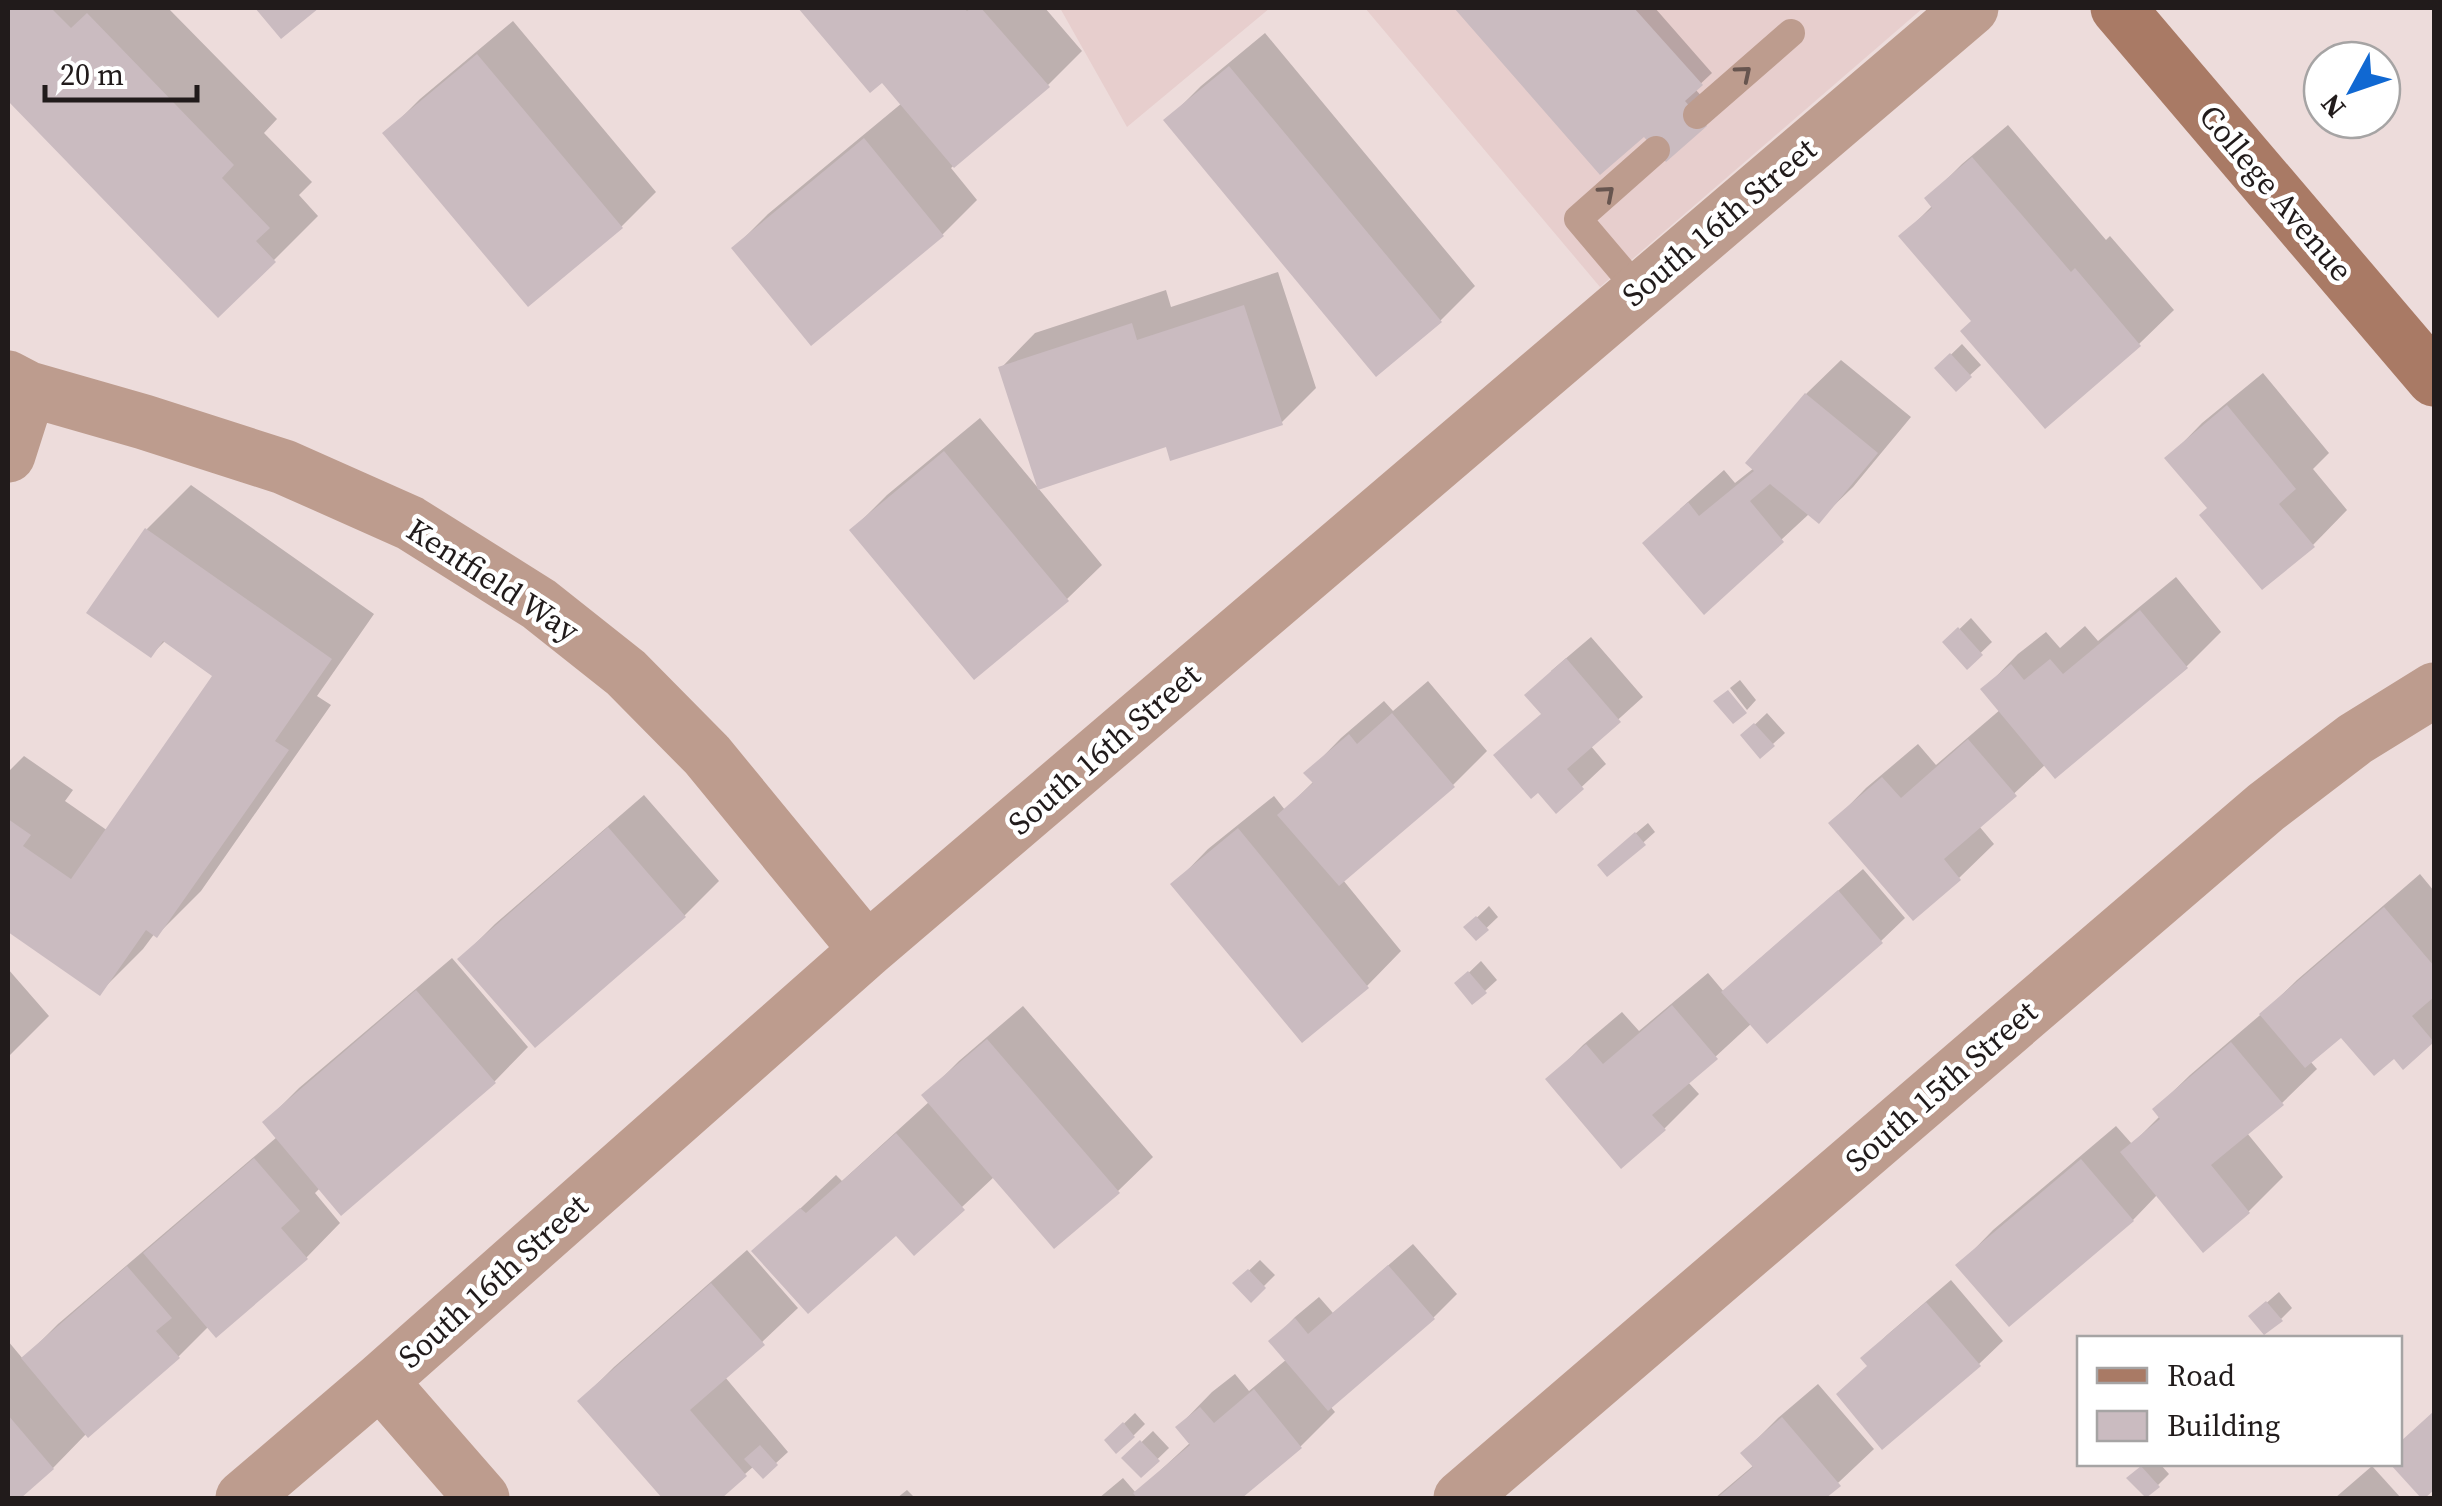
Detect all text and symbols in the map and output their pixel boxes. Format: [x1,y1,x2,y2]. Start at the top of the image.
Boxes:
scale bar [45,40,198,102]
north arrow [2302,40,2402,140]
text: 20 m [60,54,124,95]
one-way arrow [1732,67,1750,85]
text: N [2312,86,2354,126]
street label: College Avenue [2189,95,2363,291]
street label: South 16th Street [1612,127,1826,316]
one-way arrow [1595,187,1614,205]
street label: Kentfield Way [398,508,588,652]
street label: South 16th Street [999,653,1210,845]
street label: South 15th Street [1836,990,2047,1182]
street label: South 16th Street [389,1184,598,1378]
legend [2077,1336,2402,1466]
text: Road [2167,1355,2235,1396]
text: Building [2167,1405,2280,1446]

